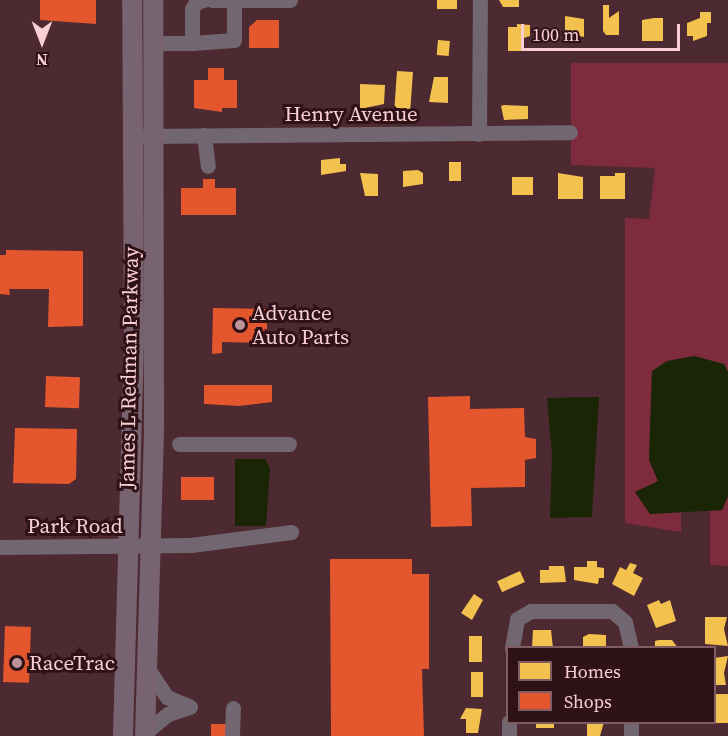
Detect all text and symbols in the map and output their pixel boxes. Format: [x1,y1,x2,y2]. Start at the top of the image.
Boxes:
north arrow [12,12,72,72]
scale bar [524,12,683,50]
text: 100 m [532,22,579,47]
text: N [36,49,48,71]
street label: Henry Avenue [284,101,418,127]
street label: James L Redman Parkway [114,247,144,489]
place label: Advance Auto Parts [252,300,349,350]
marker: Advance Auto Parts [233,318,247,332]
street label: Park Road [27,513,123,539]
legend [506,646,716,724]
place label: RaceTrac [29,650,115,676]
marker: RaceTrac [10,656,24,670]
text: Homes [564,659,621,684]
text: Shops [564,689,612,714]

